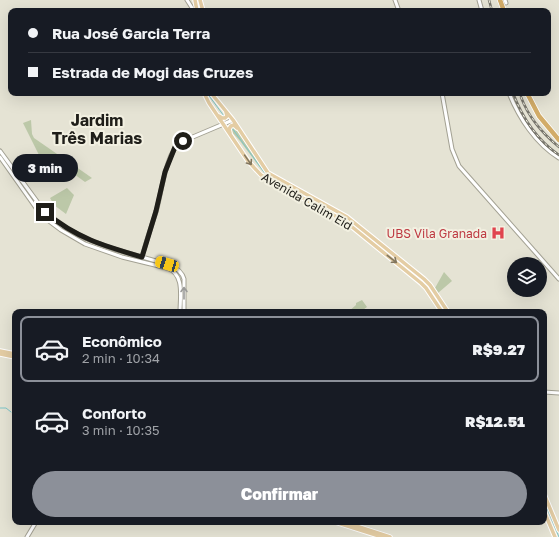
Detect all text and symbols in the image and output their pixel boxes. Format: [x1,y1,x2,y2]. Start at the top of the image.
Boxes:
text: Rua José Garcia Terra [52,24,210,42]
text: Estrada de Mogi das Cruzes [52,63,253,81]
district label: Jardim Três Marias [52,110,142,148]
route start [174,132,192,150]
callout: 3 min [12,154,78,182]
one-way arrow [244,154,252,165]
text: 3 min [28,160,62,176]
street label: Avenida Calim Eid [259,169,355,233]
route end [36,203,54,221]
hospital icon: UBS Vila Granada [490,225,506,241]
place label: UBS Vila Granada [387,226,487,241]
car [154,255,180,273]
one-way arrow [386,255,397,264]
map controls [507,257,547,297]
button: layers [507,257,547,297]
one-way arrow [180,287,188,300]
icon: car [34,331,70,367]
text: Econômico [82,332,162,350]
text: R$9.27 [472,340,525,358]
text: 2 min · 10:34 [82,350,160,366]
icon: car [34,403,70,439]
text: Conforto [82,404,146,422]
text: R$12.51 [465,412,525,430]
text: 3 min · 10:35 [82,422,160,438]
button: Confirmar [32,471,527,517]

